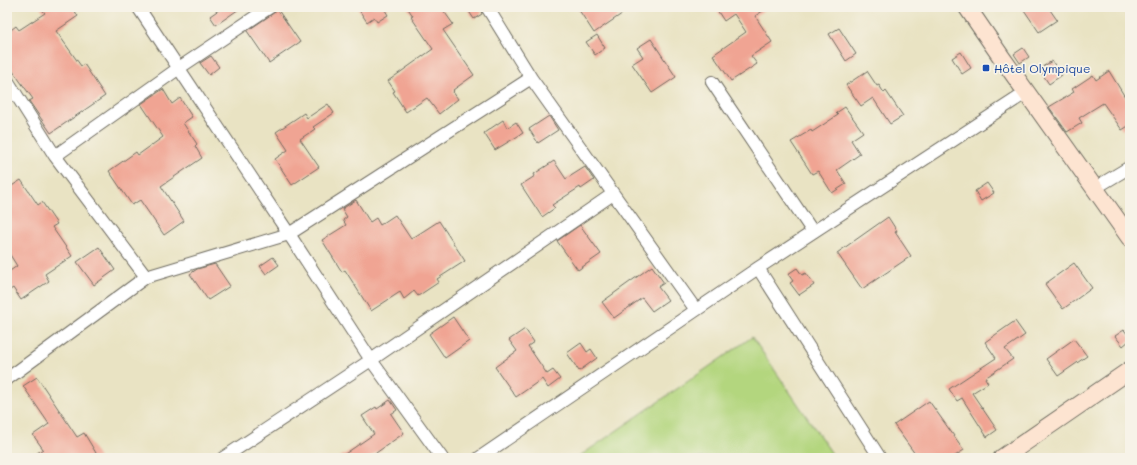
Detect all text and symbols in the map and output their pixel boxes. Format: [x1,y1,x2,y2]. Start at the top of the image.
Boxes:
place label: Hôtel Olympique [994,60,1090,76]
marker: Hôtel Olympique [981,63,991,73]

